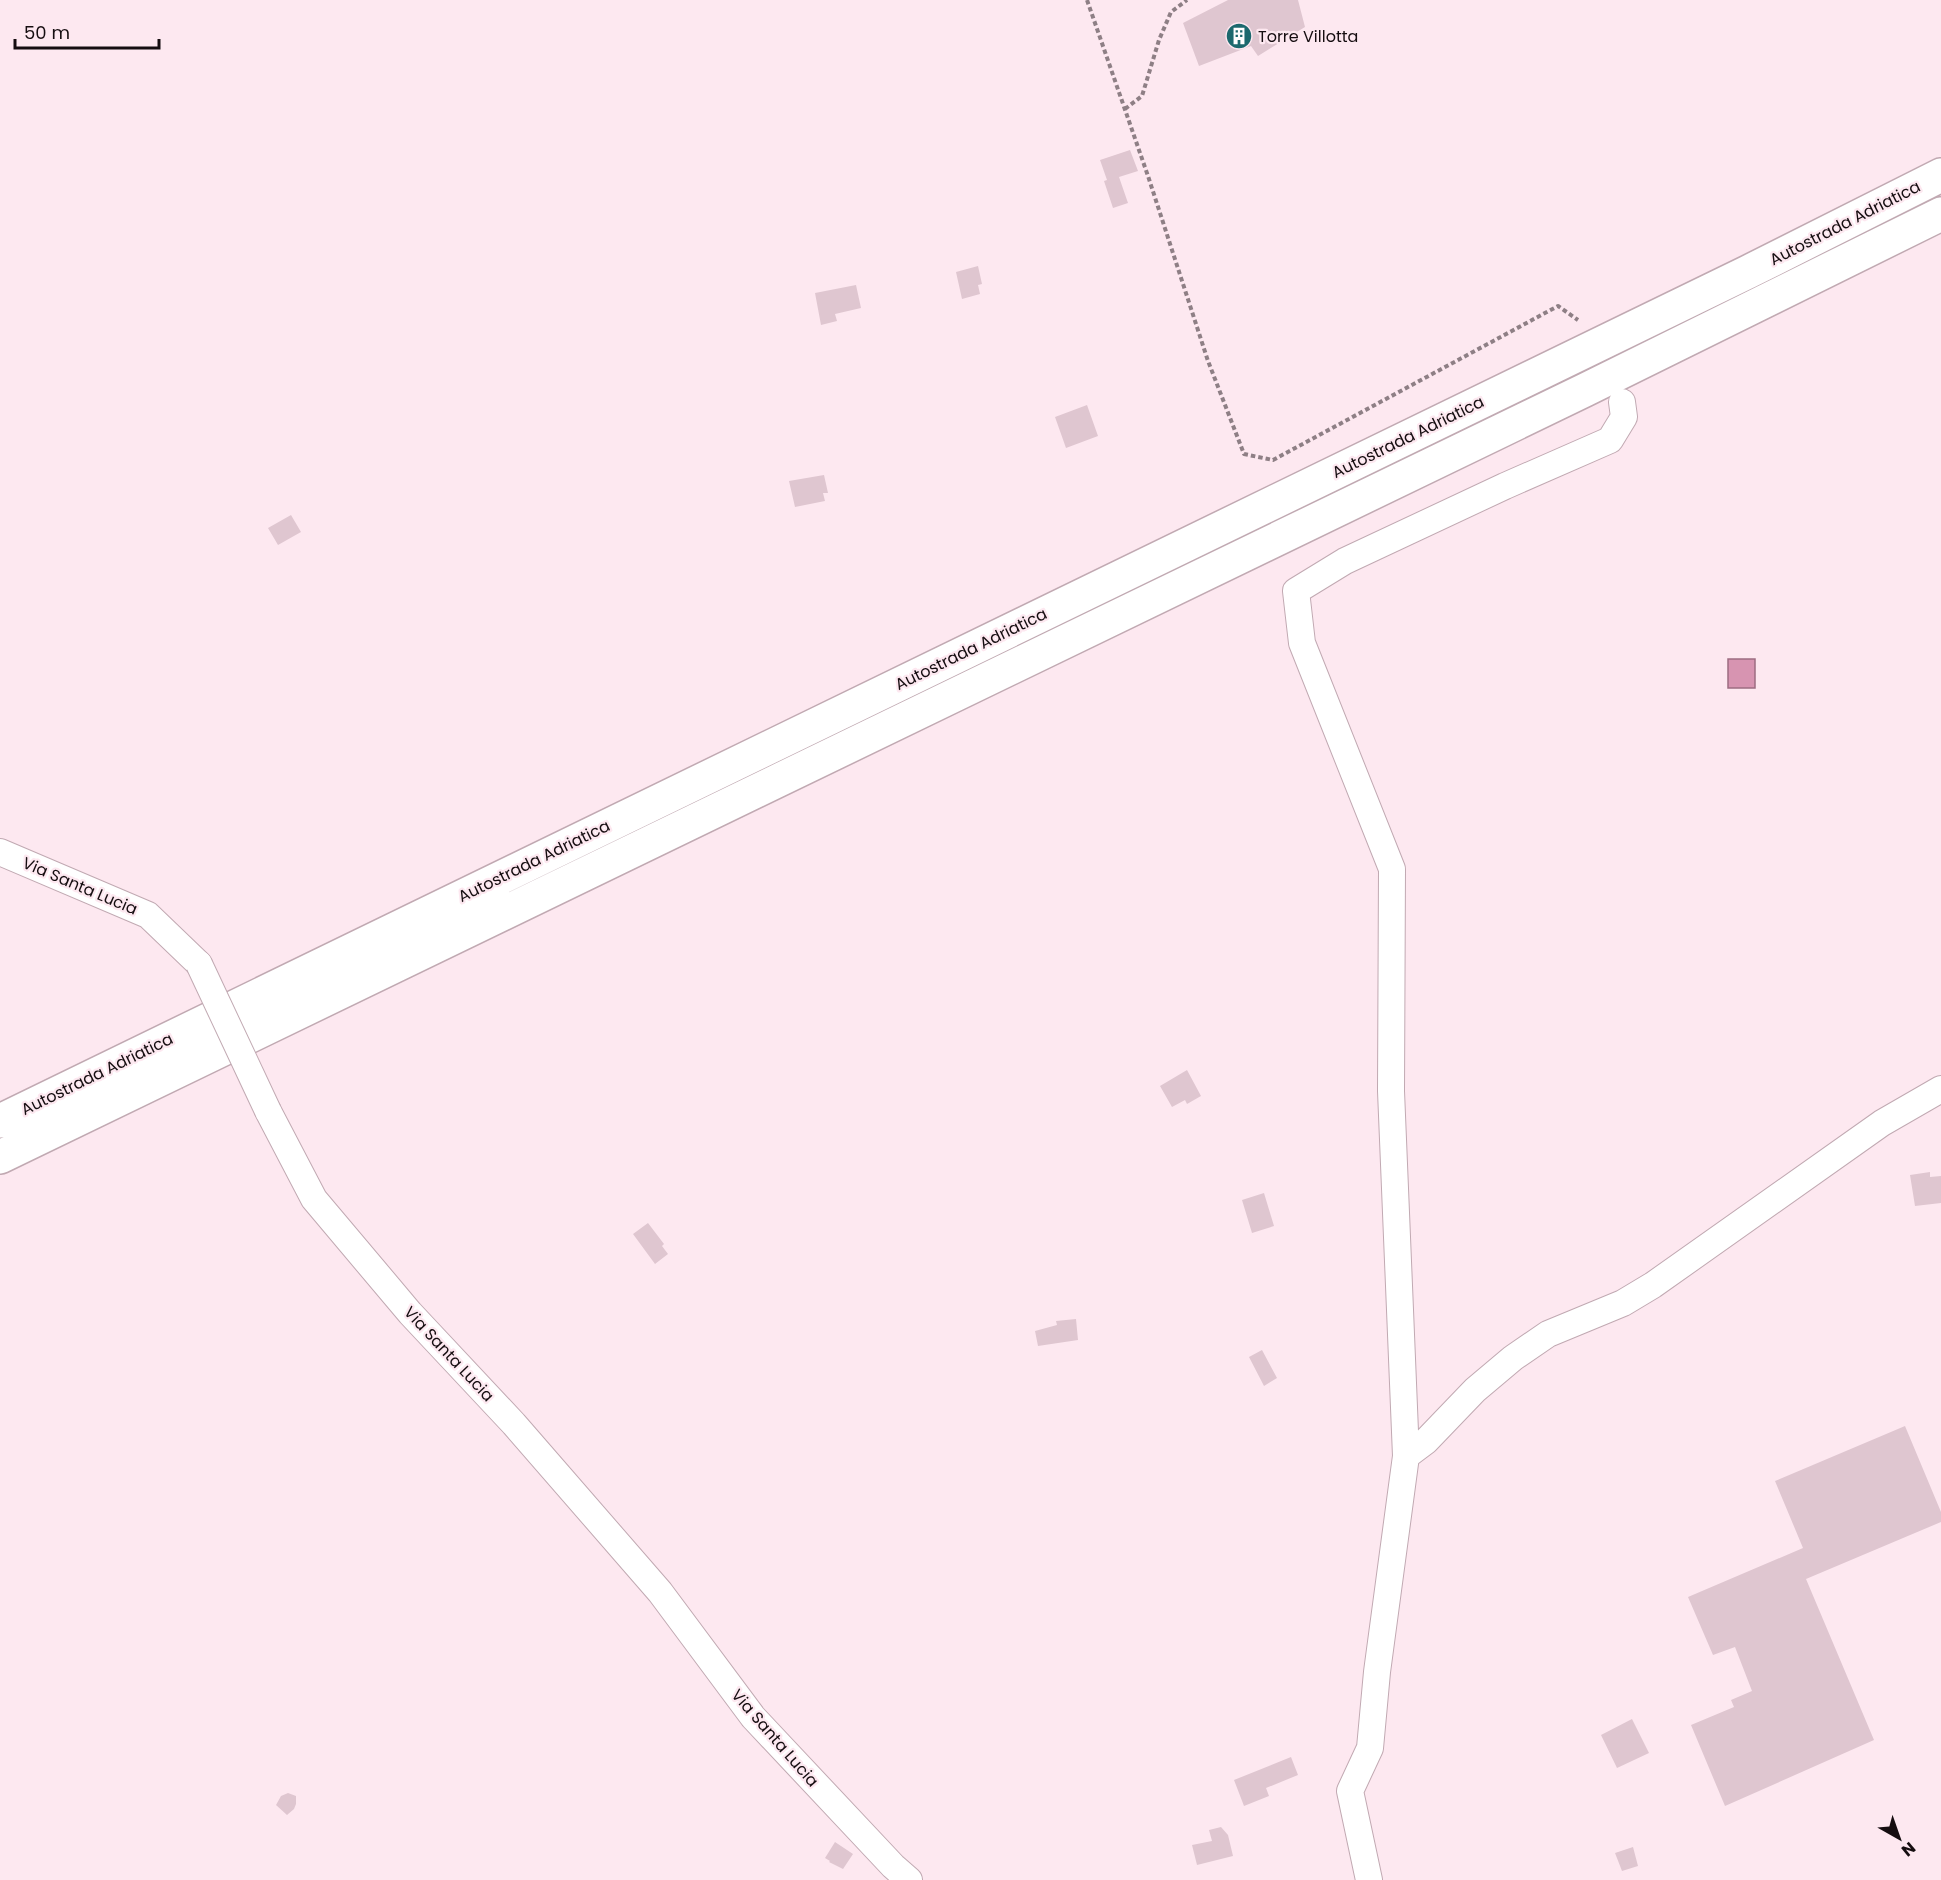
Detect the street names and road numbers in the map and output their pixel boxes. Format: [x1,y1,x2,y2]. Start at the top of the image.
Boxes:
street label: Autostrada Adriatica [1766,175,1924,271]
street label: Autostrada Adriatica [1328,390,1488,484]
street label: Autostrada Adriatica [891,602,1051,696]
street label: Autostrada Adriatica [454,814,614,908]
street label: Via Santa Lucia [19,851,141,921]
street label: Autostrada Adriatica [17,1027,177,1121]
street label: Via Santa Lucia [399,1301,499,1407]
street label: Via Santa Lucia [726,1684,824,1792]

